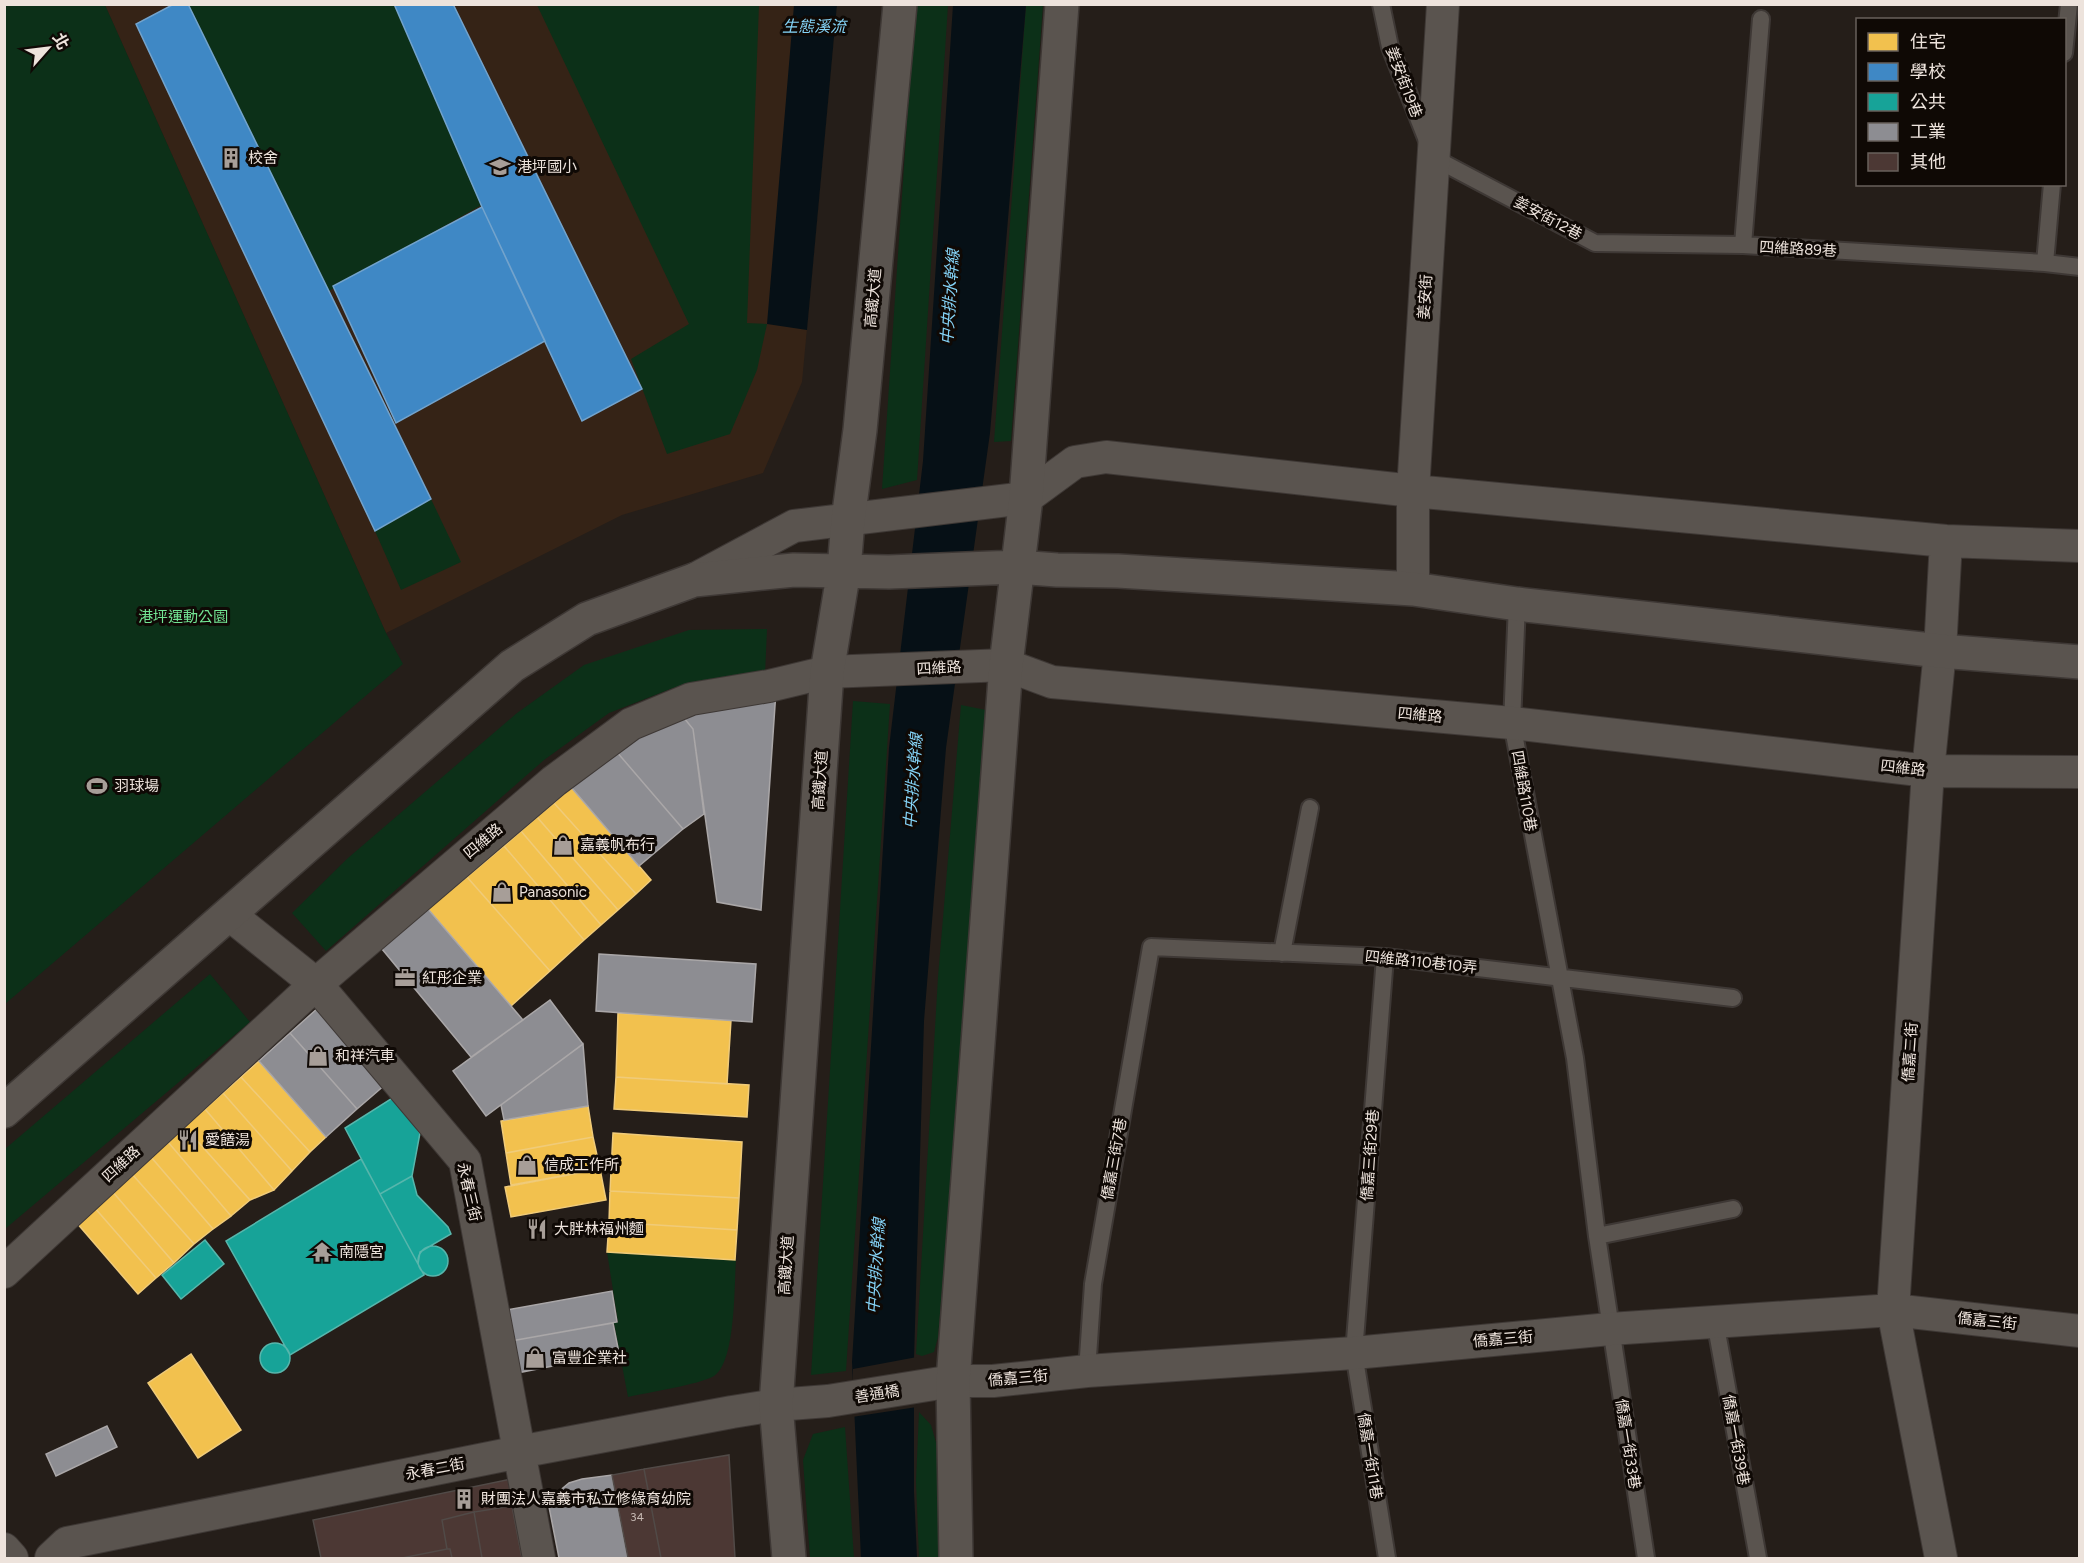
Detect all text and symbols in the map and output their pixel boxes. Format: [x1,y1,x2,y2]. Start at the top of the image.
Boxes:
water label: 生態溪流 [782,17,848,36]
north arrow [18,18,78,78]
legend [1856,18,2066,186]
text: 北 [49,30,73,53]
text: 住宅 [1910,31,1946,53]
street label: 姜安街19巷 [1382,44,1426,120]
text: 學校 [1910,61,1946,83]
text: 公共 [1910,91,1946,113]
text: 工業 [1910,121,1946,143]
building icon: 校舍 [219,146,243,170]
place label: 校舍 [248,149,278,167]
text: 其他 [1910,151,1946,173]
school or university icon: 港坪國小 [488,155,512,179]
place label: 港坪國小 [517,158,577,176]
street label: 姜安街12巷 [1511,193,1585,243]
street label: 四維路89巷 [1759,238,1837,260]
water label: 中央排水幹線 [937,246,963,346]
street label: 高鐵大道 [861,267,885,329]
street label: 姜安街 [1414,274,1436,320]
park label: 港坪運動公園 [138,608,228,626]
street label: 四維路 [916,658,962,678]
street label: 四維路 [1397,704,1443,726]
water label: 中央排水幹線 [900,730,926,830]
street label: 高鐵大道 [809,749,831,811]
street label: 四維路110巷 [1508,749,1540,833]
street label: 四維路 [1880,757,1926,779]
sports icon: 羽球場 [85,774,109,798]
place label: 羽球場 [114,777,159,795]
street label: 四維路 [460,820,506,862]
shop icon: 嘉義帆布行 [551,833,575,857]
place label: 嘉義帆布行 [580,836,655,854]
shop icon: Panasonic [490,880,514,904]
place label: Panasonic [519,883,587,901]
street label: 四維路110巷10弄 [1364,947,1478,977]
office icon: 紅彤企業 [393,966,417,990]
place label: 紅彤企業 [422,969,482,987]
street label: 僑嘉二街 [1899,1021,1921,1083]
shop icon: 和祥汽車 [306,1044,330,1068]
place label: 和祥汽車 [335,1047,395,1065]
street label: 僑嘉三街29巷 [1358,1109,1382,1201]
street label: 僑嘉三街7巷 [1098,1117,1130,1201]
restaurant icon: 愛饍湯 [176,1128,200,1152]
place label: 愛饍湯 [205,1131,250,1149]
street label: 四維路 [98,1142,144,1186]
shop icon: 信成工作所 [515,1153,539,1177]
place label: 信成工作所 [544,1156,619,1174]
street label: 永春三街 [453,1161,485,1223]
water label: 中央排水幹線 [863,1215,889,1315]
restaurant icon: 大胖林福州麵 [525,1217,549,1241]
place label: 大胖林福州麵 [554,1220,644,1238]
street label: 高鐵大道 [775,1234,797,1296]
temple icon: 南隱宮 [310,1240,334,1264]
place label: 南隱宮 [339,1243,384,1261]
street label: 僑嘉三街 [1956,1309,2018,1333]
street label: 僑嘉三街 [1472,1327,1534,1351]
shop icon: 富豐企業社 [523,1346,547,1370]
place label: 富豐企業社 [552,1349,627,1367]
street label: 僑嘉三街 [987,1366,1049,1390]
street label: 善通橋 [853,1382,901,1406]
street label: 僑嘉一街39巷 [1719,1393,1753,1487]
street label: 僑嘉一街33巷 [1612,1397,1644,1491]
street label: 僑嘉一街11巷 [1354,1411,1386,1501]
street label: 永春二街 [404,1454,466,1484]
building icon: 財團法人嘉義市私立修緣育幼院 [452,1487,476,1511]
place label: 財團法人嘉義市私立修緣育幼院 [481,1490,691,1508]
house number: 34 [630,1510,645,1524]

